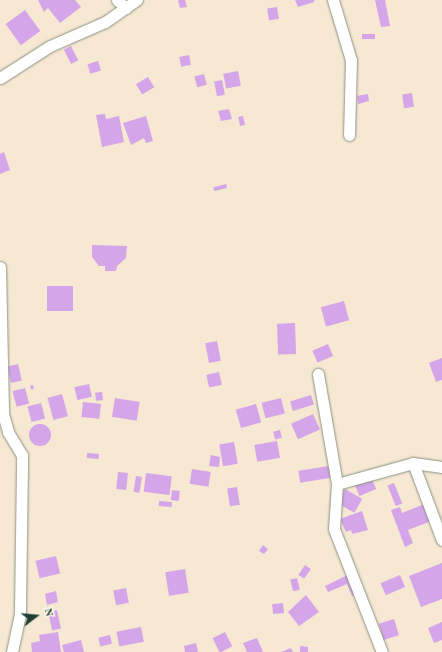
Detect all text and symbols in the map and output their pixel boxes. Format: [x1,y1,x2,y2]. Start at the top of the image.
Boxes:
north arrow [16,596,56,636]
text: N [42,607,54,618]

